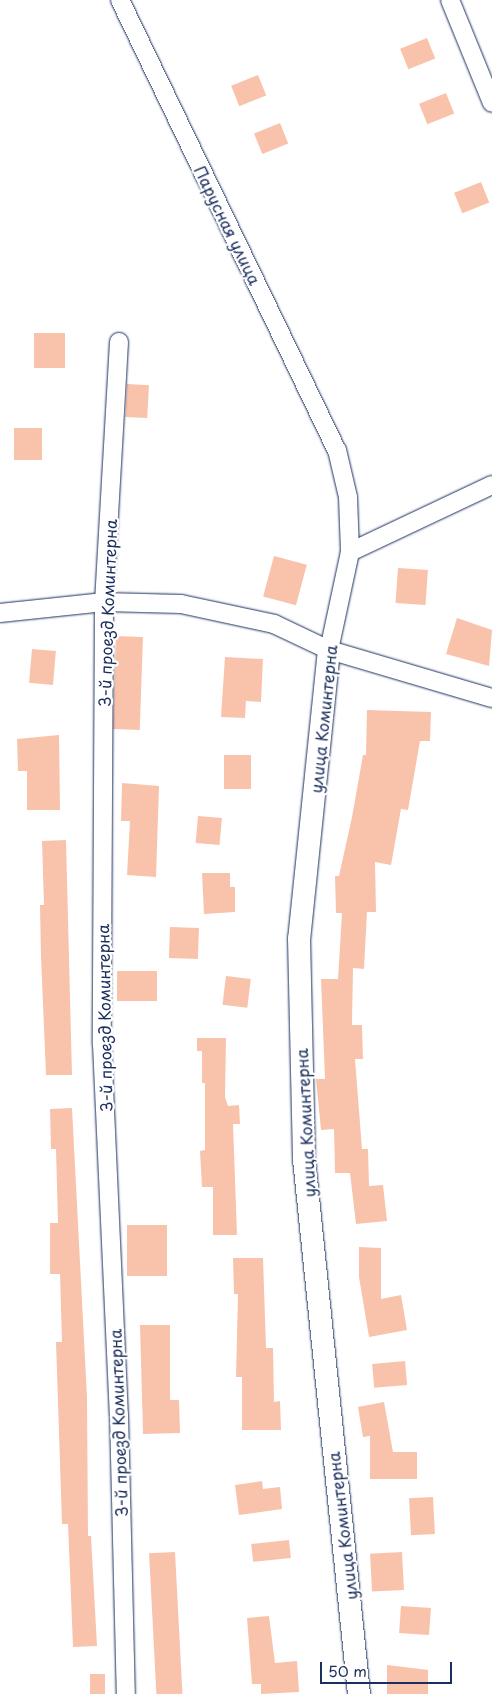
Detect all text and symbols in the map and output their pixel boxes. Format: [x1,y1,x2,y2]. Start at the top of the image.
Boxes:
street label: Парусная улица [191,162,265,288]
street label: 3-й проезд Коминтерна [94,518,120,708]
street label: улица Коминтерна [306,643,340,795]
street label: 3-й проезд Коминтерна [93,924,115,1112]
street label: улица Коминтерна [291,1048,319,1198]
street label: 3-й проезд Коминтерна [105,1328,131,1518]
street label: улица Коминтерна [323,1450,361,1602]
scale bar [322,1652,454,1684]
text: 50 m [328,1659,367,1682]

